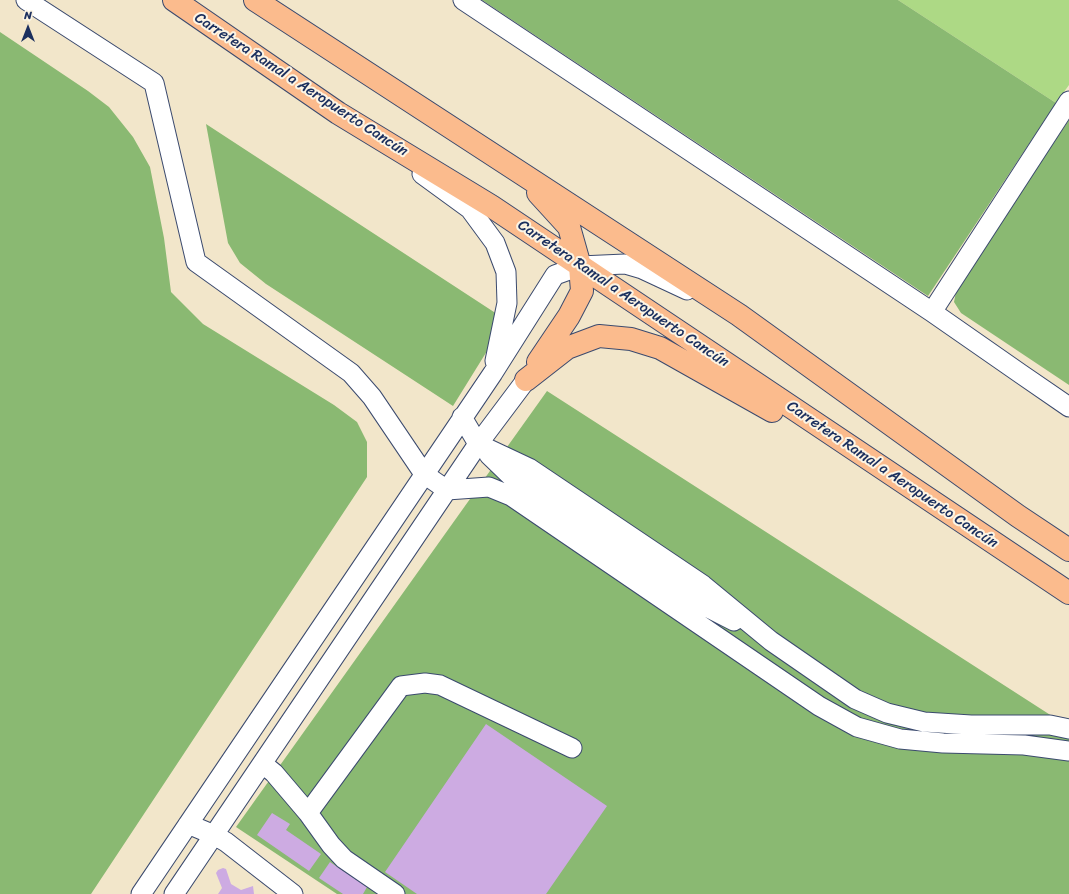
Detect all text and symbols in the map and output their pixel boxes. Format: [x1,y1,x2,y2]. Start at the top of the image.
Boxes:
text: N [24,6,32,25]
north arrow [8,8,48,48]
street label: Carretera Ramal a Aeropuerto Cancún [191,9,411,161]
street label: Carretera Ramal a Aeropuerto Cancún [514,216,732,372]
street label: Carretera Ramal a Aeropuerto Cancún [783,397,1001,553]

